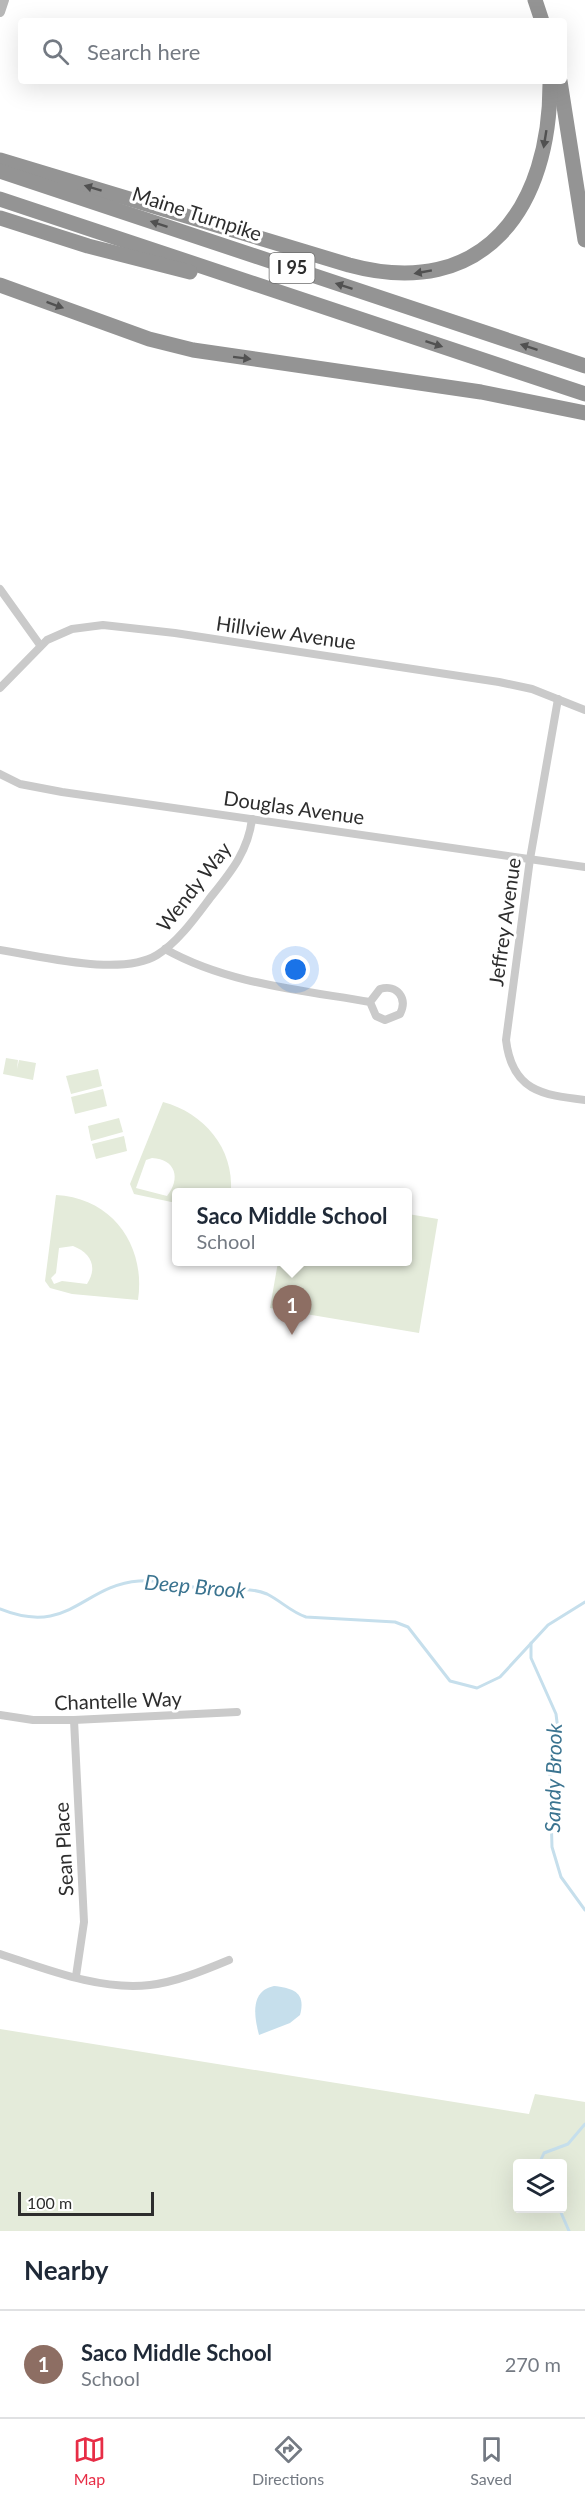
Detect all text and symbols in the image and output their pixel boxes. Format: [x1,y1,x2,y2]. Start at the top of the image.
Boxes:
search box [18,18,567,84]
icon: search [39,35,72,68]
text: Search here [87,38,200,65]
one-way arrow [541,130,550,149]
street label: Maine Turnpike [130,181,265,245]
one-way arrow [84,183,102,192]
one-way arrow [150,219,168,228]
road number: I 95 [270,253,314,283]
one-way arrow [413,268,432,277]
one-way arrow [335,280,353,290]
one-way arrow [46,301,64,310]
one-way arrow [425,339,443,349]
one-way arrow [520,342,538,351]
one-way arrow [233,354,252,363]
street label: Hillview Avenue [215,610,358,654]
street label: Douglas Avenue [222,785,366,829]
street label: Wendy Way [151,836,236,936]
street label: Jeffrey Avenue [483,856,525,988]
your location [281,955,310,984]
popup [172,1188,412,1266]
text: Saco Middle School [196,1202,388,1229]
text: School [196,1229,255,1253]
pin: 1 [272,1286,312,1335]
water label: Deep Brook [143,1569,248,1602]
street label: Chantelle Way [54,1686,183,1714]
water label: Sandy Brook [539,1722,566,1833]
street label: Sean Place [49,1801,77,1897]
map controls [513,2159,567,2213]
button: layers [513,2159,567,2213]
scale bar [18,2189,154,2216]
text: 100 m [27,2193,72,2212]
text: Nearby [24,2254,109,2286]
text: Saco Middle School [81,2339,272,2366]
text: 1 [38,2352,49,2376]
text: 270 m [505,2352,561,2376]
text: School [81,2366,140,2390]
tab: Map [73,2433,106,2488]
tab: Directions [252,2433,324,2488]
tab: Saved [470,2433,512,2488]

